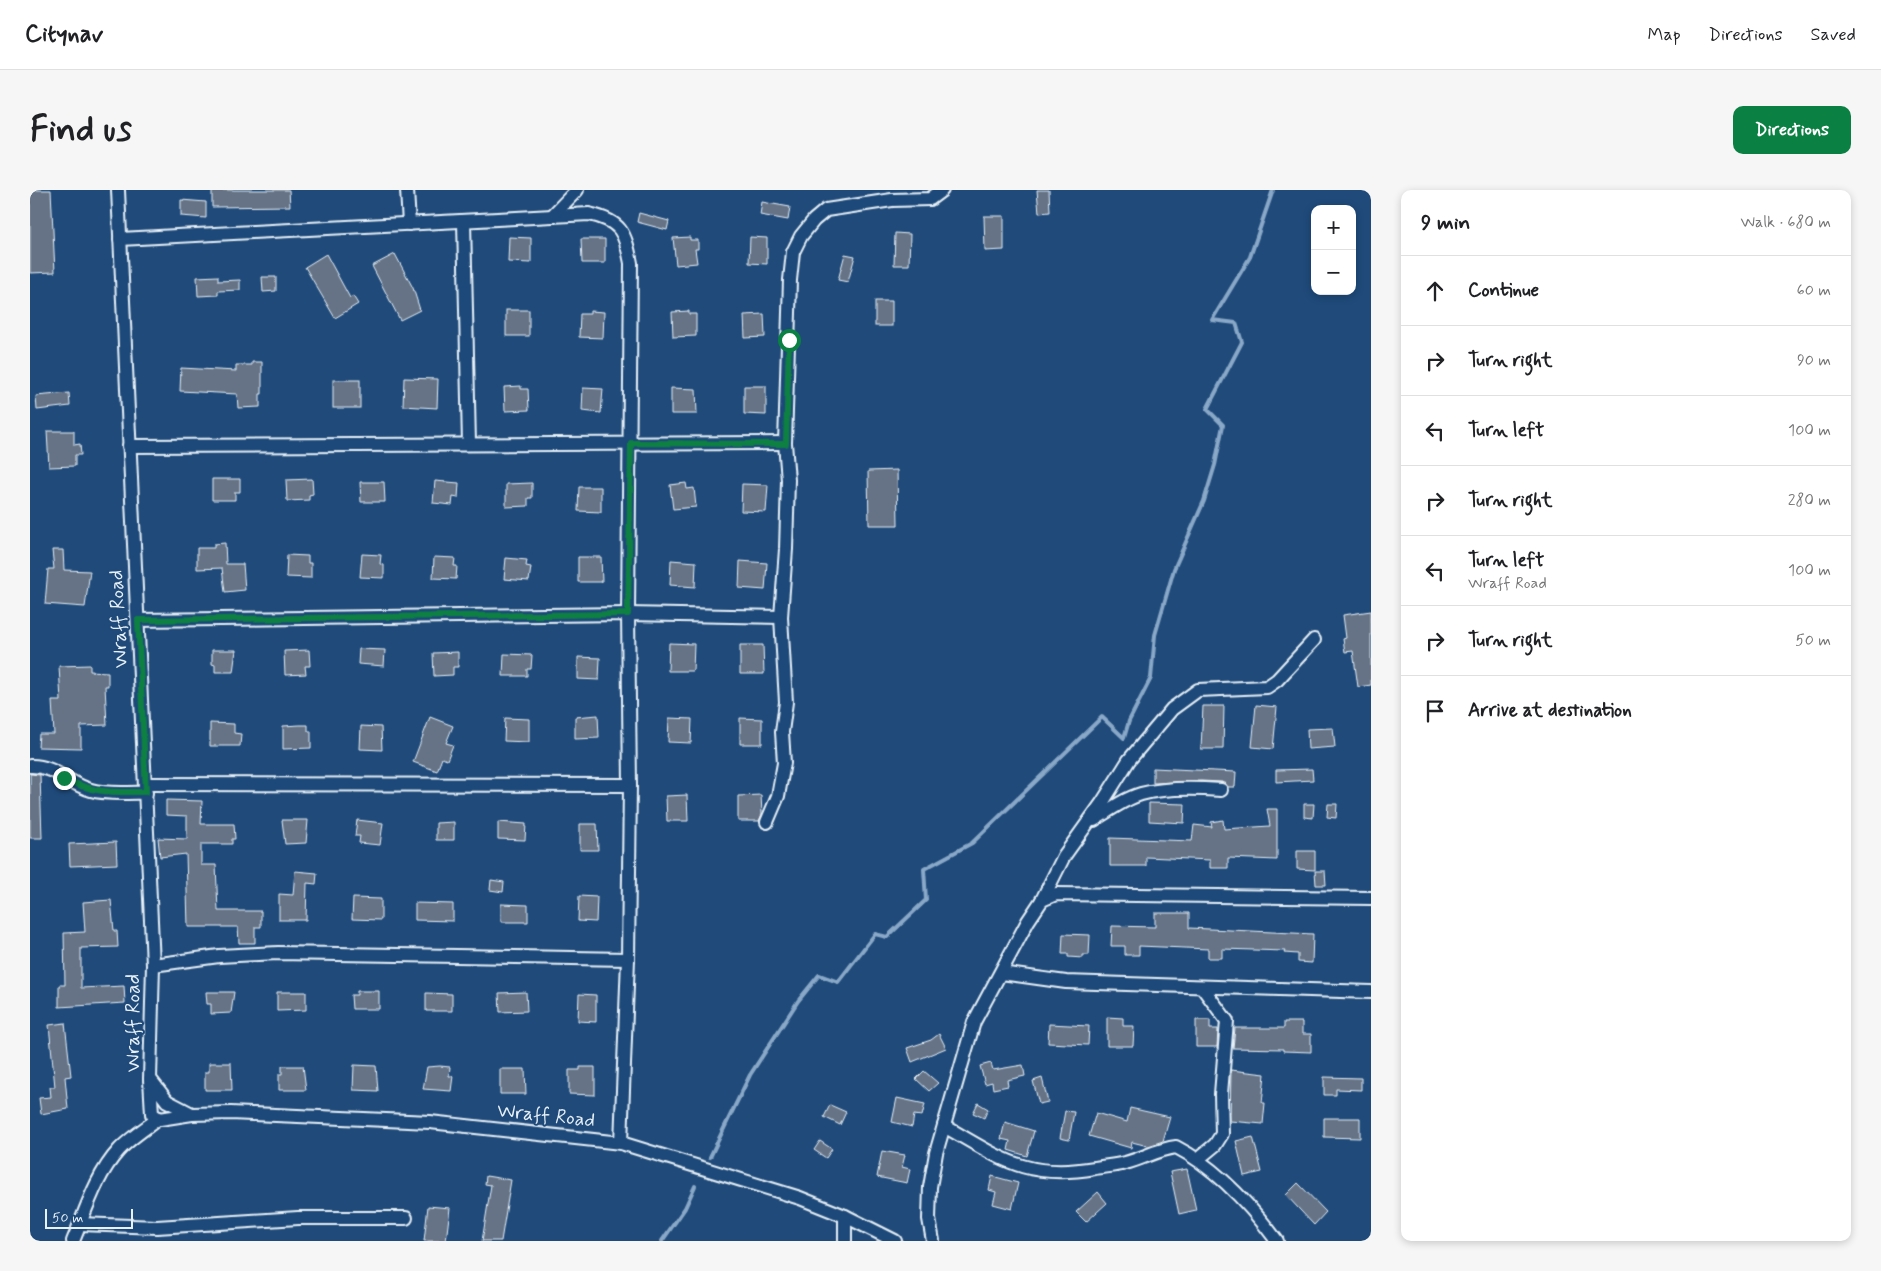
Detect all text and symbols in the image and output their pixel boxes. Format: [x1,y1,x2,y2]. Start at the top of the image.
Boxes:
text: Citynav [25,19,103,50]
text: Map [1648,23,1681,47]
text: Directions [1709,23,1783,47]
text: Saved [1811,23,1856,47]
button: Directions [1733,106,1851,154]
text: Find us [30,107,132,153]
map controls [1311,205,1356,295]
button: + [1311,205,1356,250]
text: 9 min [1421,209,1470,237]
text: Walk · 680 m [1740,212,1831,233]
button: − [1311,250,1356,295]
icon: ahead [1421,277,1449,305]
text: Continue [1468,278,1539,303]
text: 60 m [1797,280,1831,301]
route start [778,329,801,352]
icon: right [1421,347,1449,375]
text: Turn right [1468,348,1552,373]
text: 90 m [1797,350,1831,371]
icon: left [1421,417,1449,445]
text: Turn left [1468,418,1544,443]
text: 100 m [1788,420,1831,441]
icon: right [1421,487,1449,515]
text: Turn right [1468,488,1552,513]
text: 280 m [1788,490,1831,511]
text: Turn left [1468,548,1544,573]
icon: left [1421,557,1449,585]
text: 100 m [1788,560,1831,581]
street label: Wraff Road [103,569,135,669]
text: Wraff Road [1468,573,1547,594]
icon: right [1421,627,1449,655]
text: Turn right [1468,628,1552,653]
text: 50 m [1795,630,1831,651]
icon: arrive [1421,697,1449,725]
text: Arrive at destination [1468,698,1632,723]
route end [53,767,76,790]
street label: Wraff Road [120,974,147,1072]
street label: Wraff Road [496,1097,596,1135]
scale bar [45,1206,132,1229]
text: 50 m [52,1209,83,1227]

